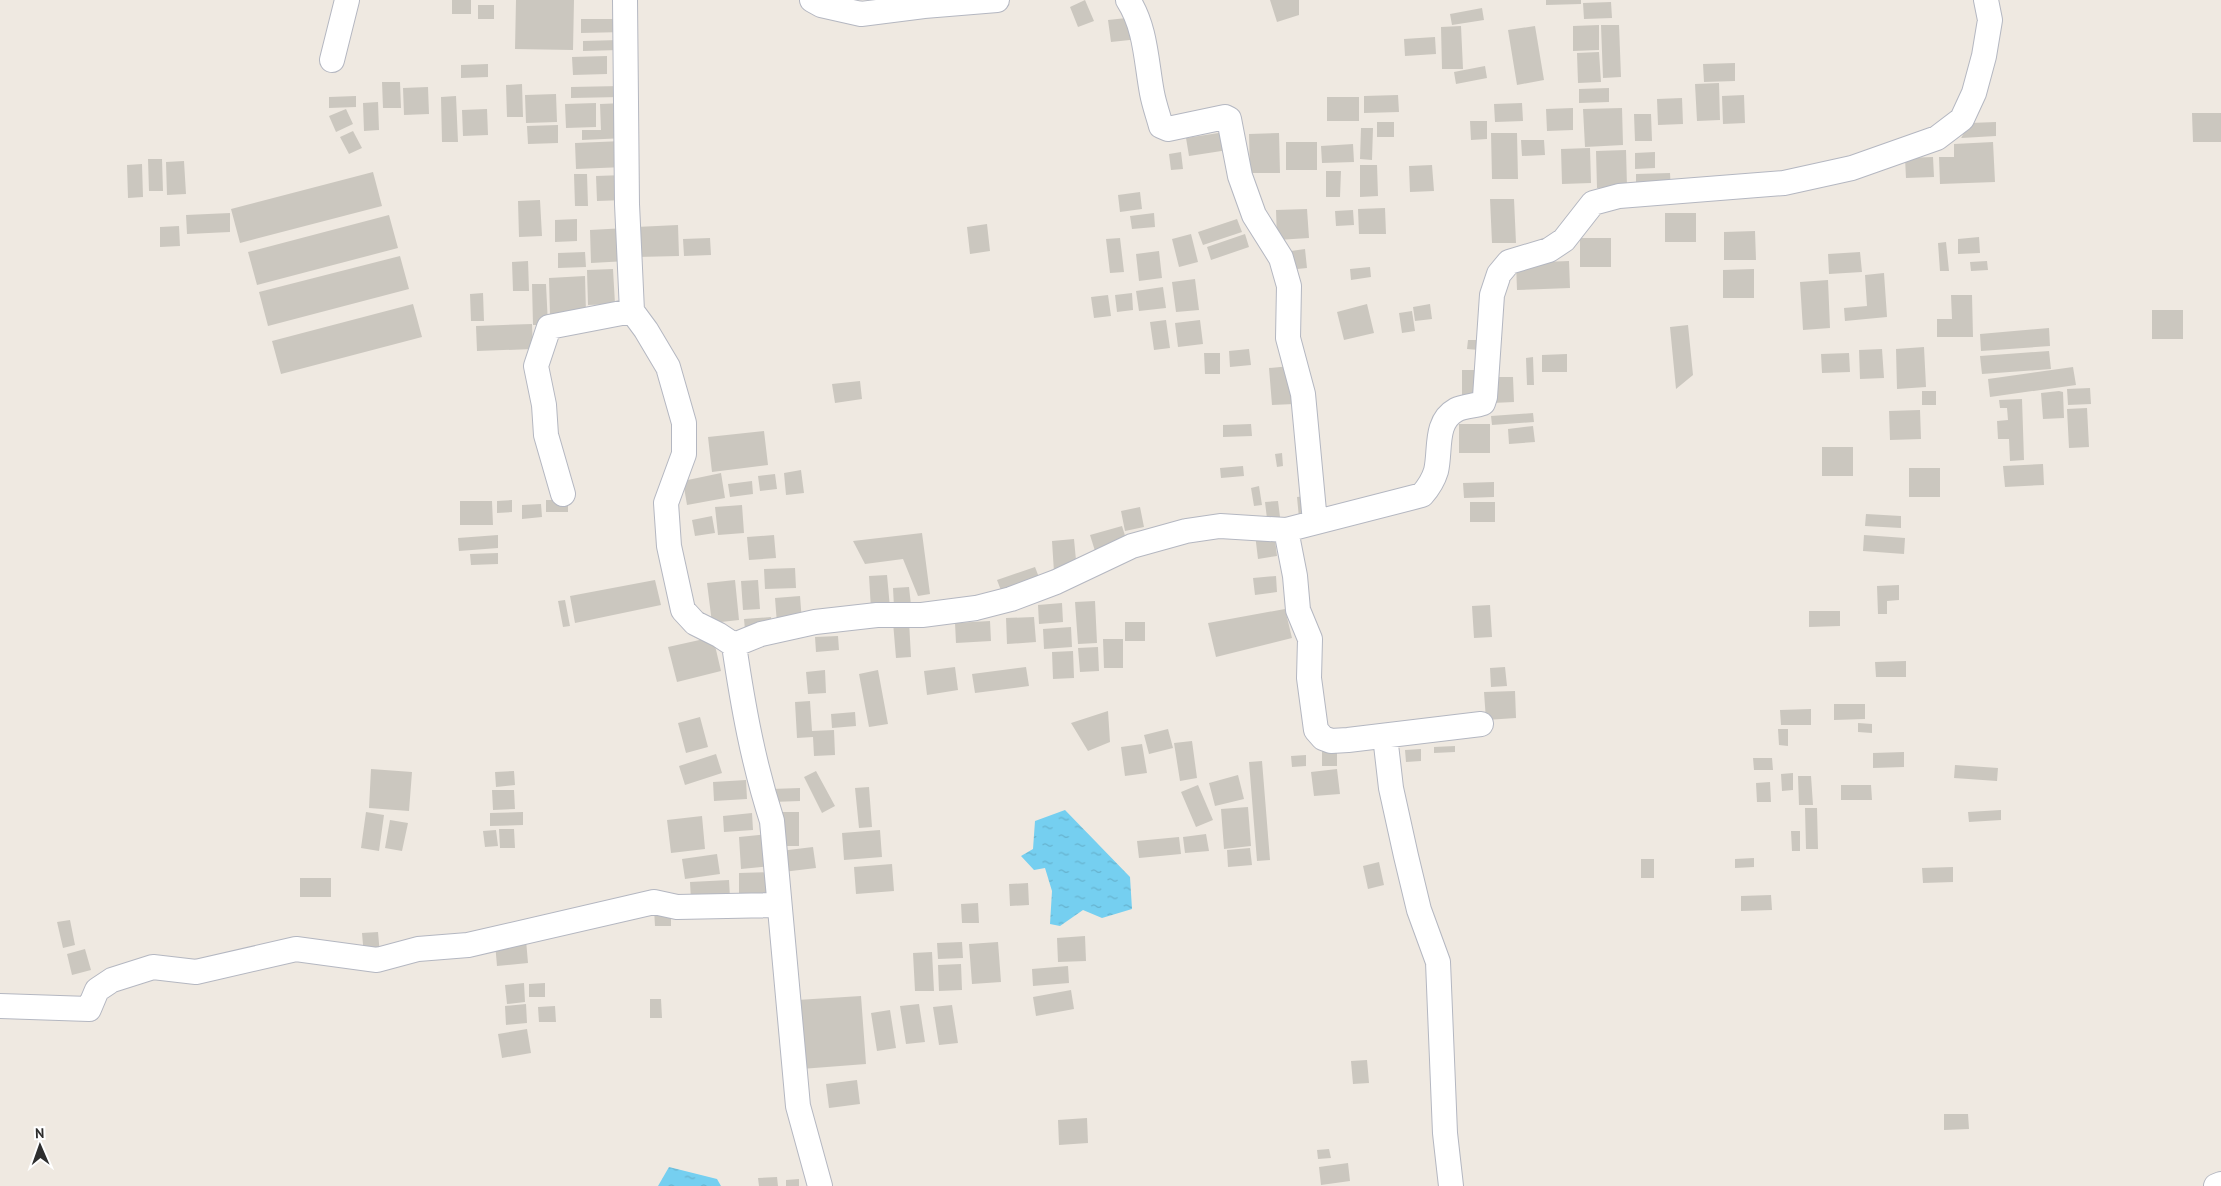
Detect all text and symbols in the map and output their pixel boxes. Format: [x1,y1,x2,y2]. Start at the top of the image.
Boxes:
north arrow [15,1121,65,1171]
text: N [35,1124,44,1142]

